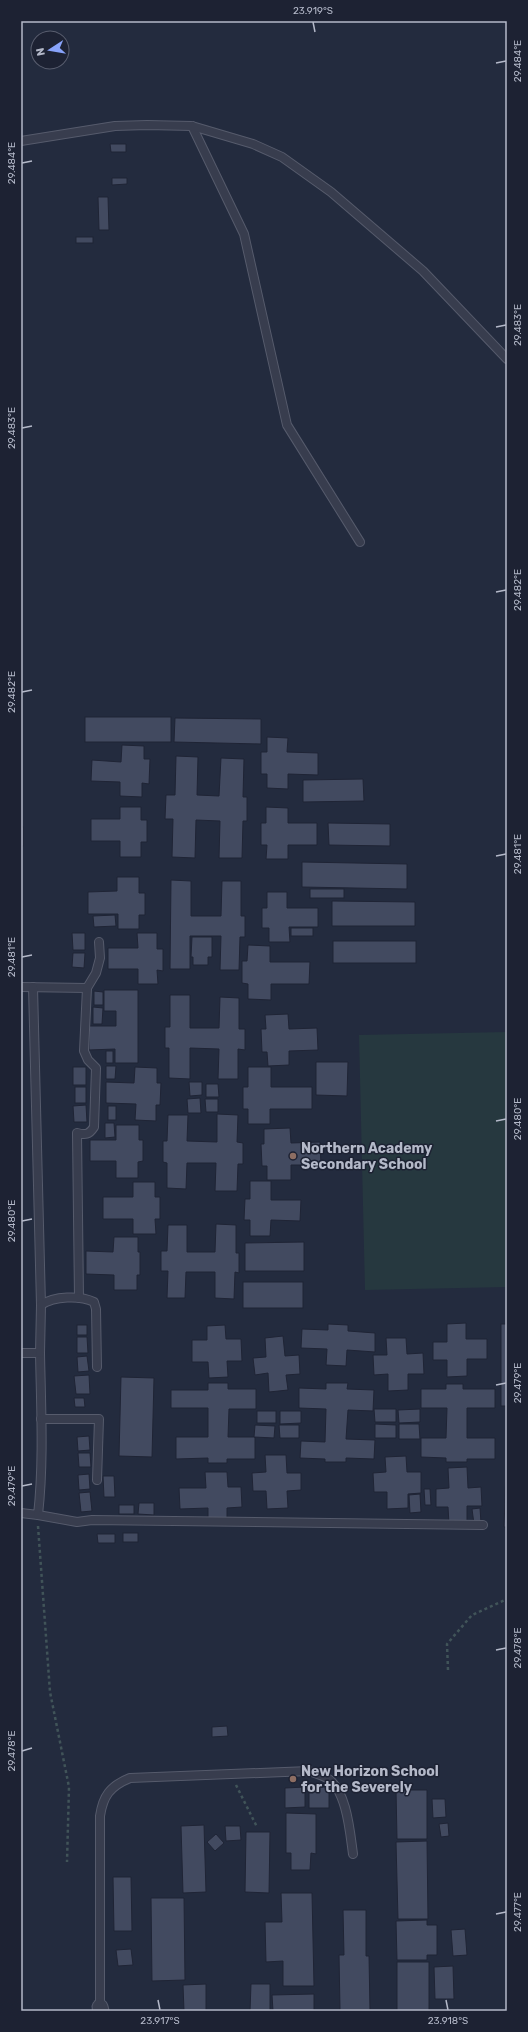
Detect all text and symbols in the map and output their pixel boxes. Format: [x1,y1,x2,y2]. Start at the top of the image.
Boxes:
text: 23.919°S [293,5,333,17]
north arrow [30,30,70,70]
text: 29.484°E [512,40,524,82]
text: N [34,47,48,57]
text: 29.484°E [6,142,18,184]
text: 29.483°E [512,304,524,346]
text: 29.483°E [6,407,18,449]
text: 29.482°E [512,569,524,611]
text: 29.482°E [6,671,18,713]
text: 29.481°E [512,834,524,874]
text: 29.481°E [6,937,18,977]
text: 29.480°E [512,1098,524,1140]
place label: Northern Academy Secondary School [301,1140,433,1173]
marker: Northern Academy Secondary School [288,1151,298,1161]
text: 29.480°E [6,1200,18,1242]
text: 29.479°E [512,1363,524,1403]
text: 29.479°E [6,1466,18,1506]
text: 29.478°E [512,1628,524,1668]
text: 29.478°E [6,1731,18,1771]
place label: New Horizon School for the Severely [301,1763,439,1796]
marker: New Horizon School for the Severely [288,1774,298,1784]
text: 29.477°E [512,1892,524,1932]
text: 23.917°S [140,2015,180,2027]
text: 23.918°S [428,2015,468,2027]

